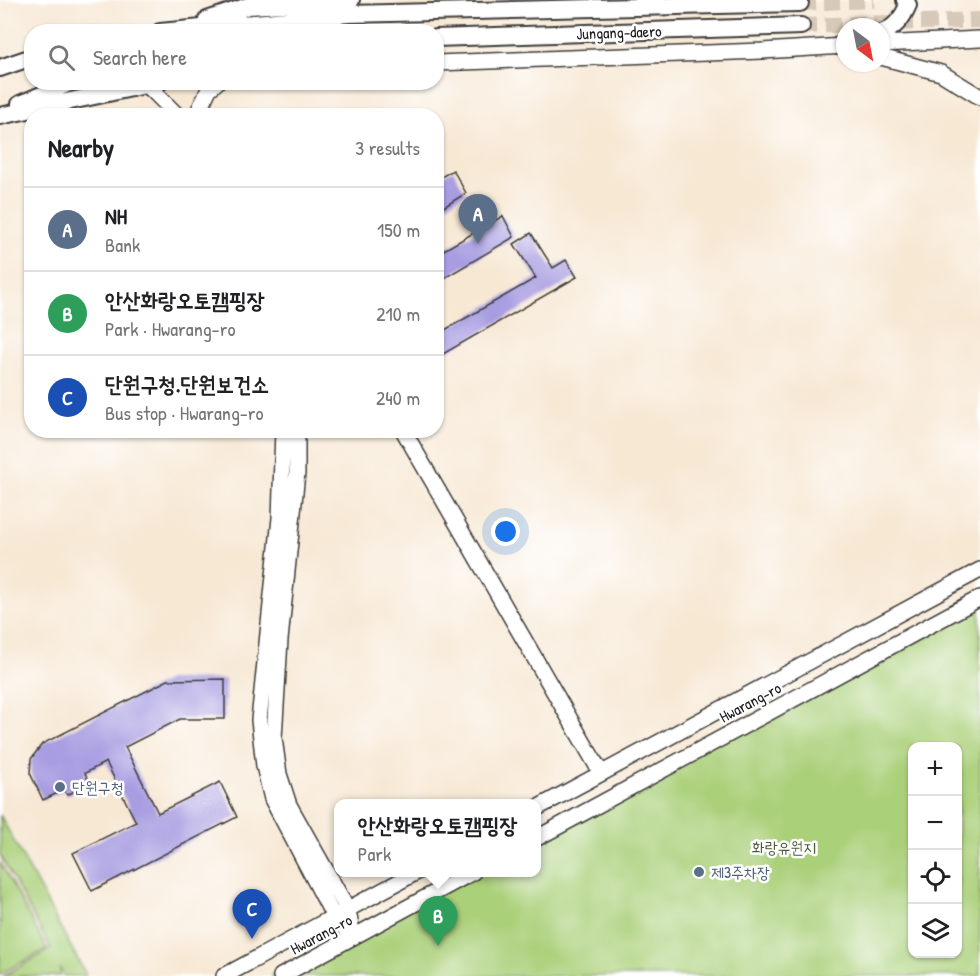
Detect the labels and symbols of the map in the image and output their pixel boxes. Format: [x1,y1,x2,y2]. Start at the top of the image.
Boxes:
north arrow [836,18,890,72]
street label: Jungang-daero [576,19,663,44]
pin: A [458,194,498,244]
your location [491,517,520,546]
street label: Hwarang-ro [715,676,785,727]
place label: 단원구청 [72,776,124,798]
marker: 단원구청 [53,780,67,794]
park label: 화랑유원지 [752,836,816,858]
place label: 제3주차장 [711,861,770,883]
marker: 제3주차장 [692,865,706,879]
pin: C [232,890,272,939]
pin: B [418,896,458,946]
street label: Hwarang-ro [286,908,356,959]

